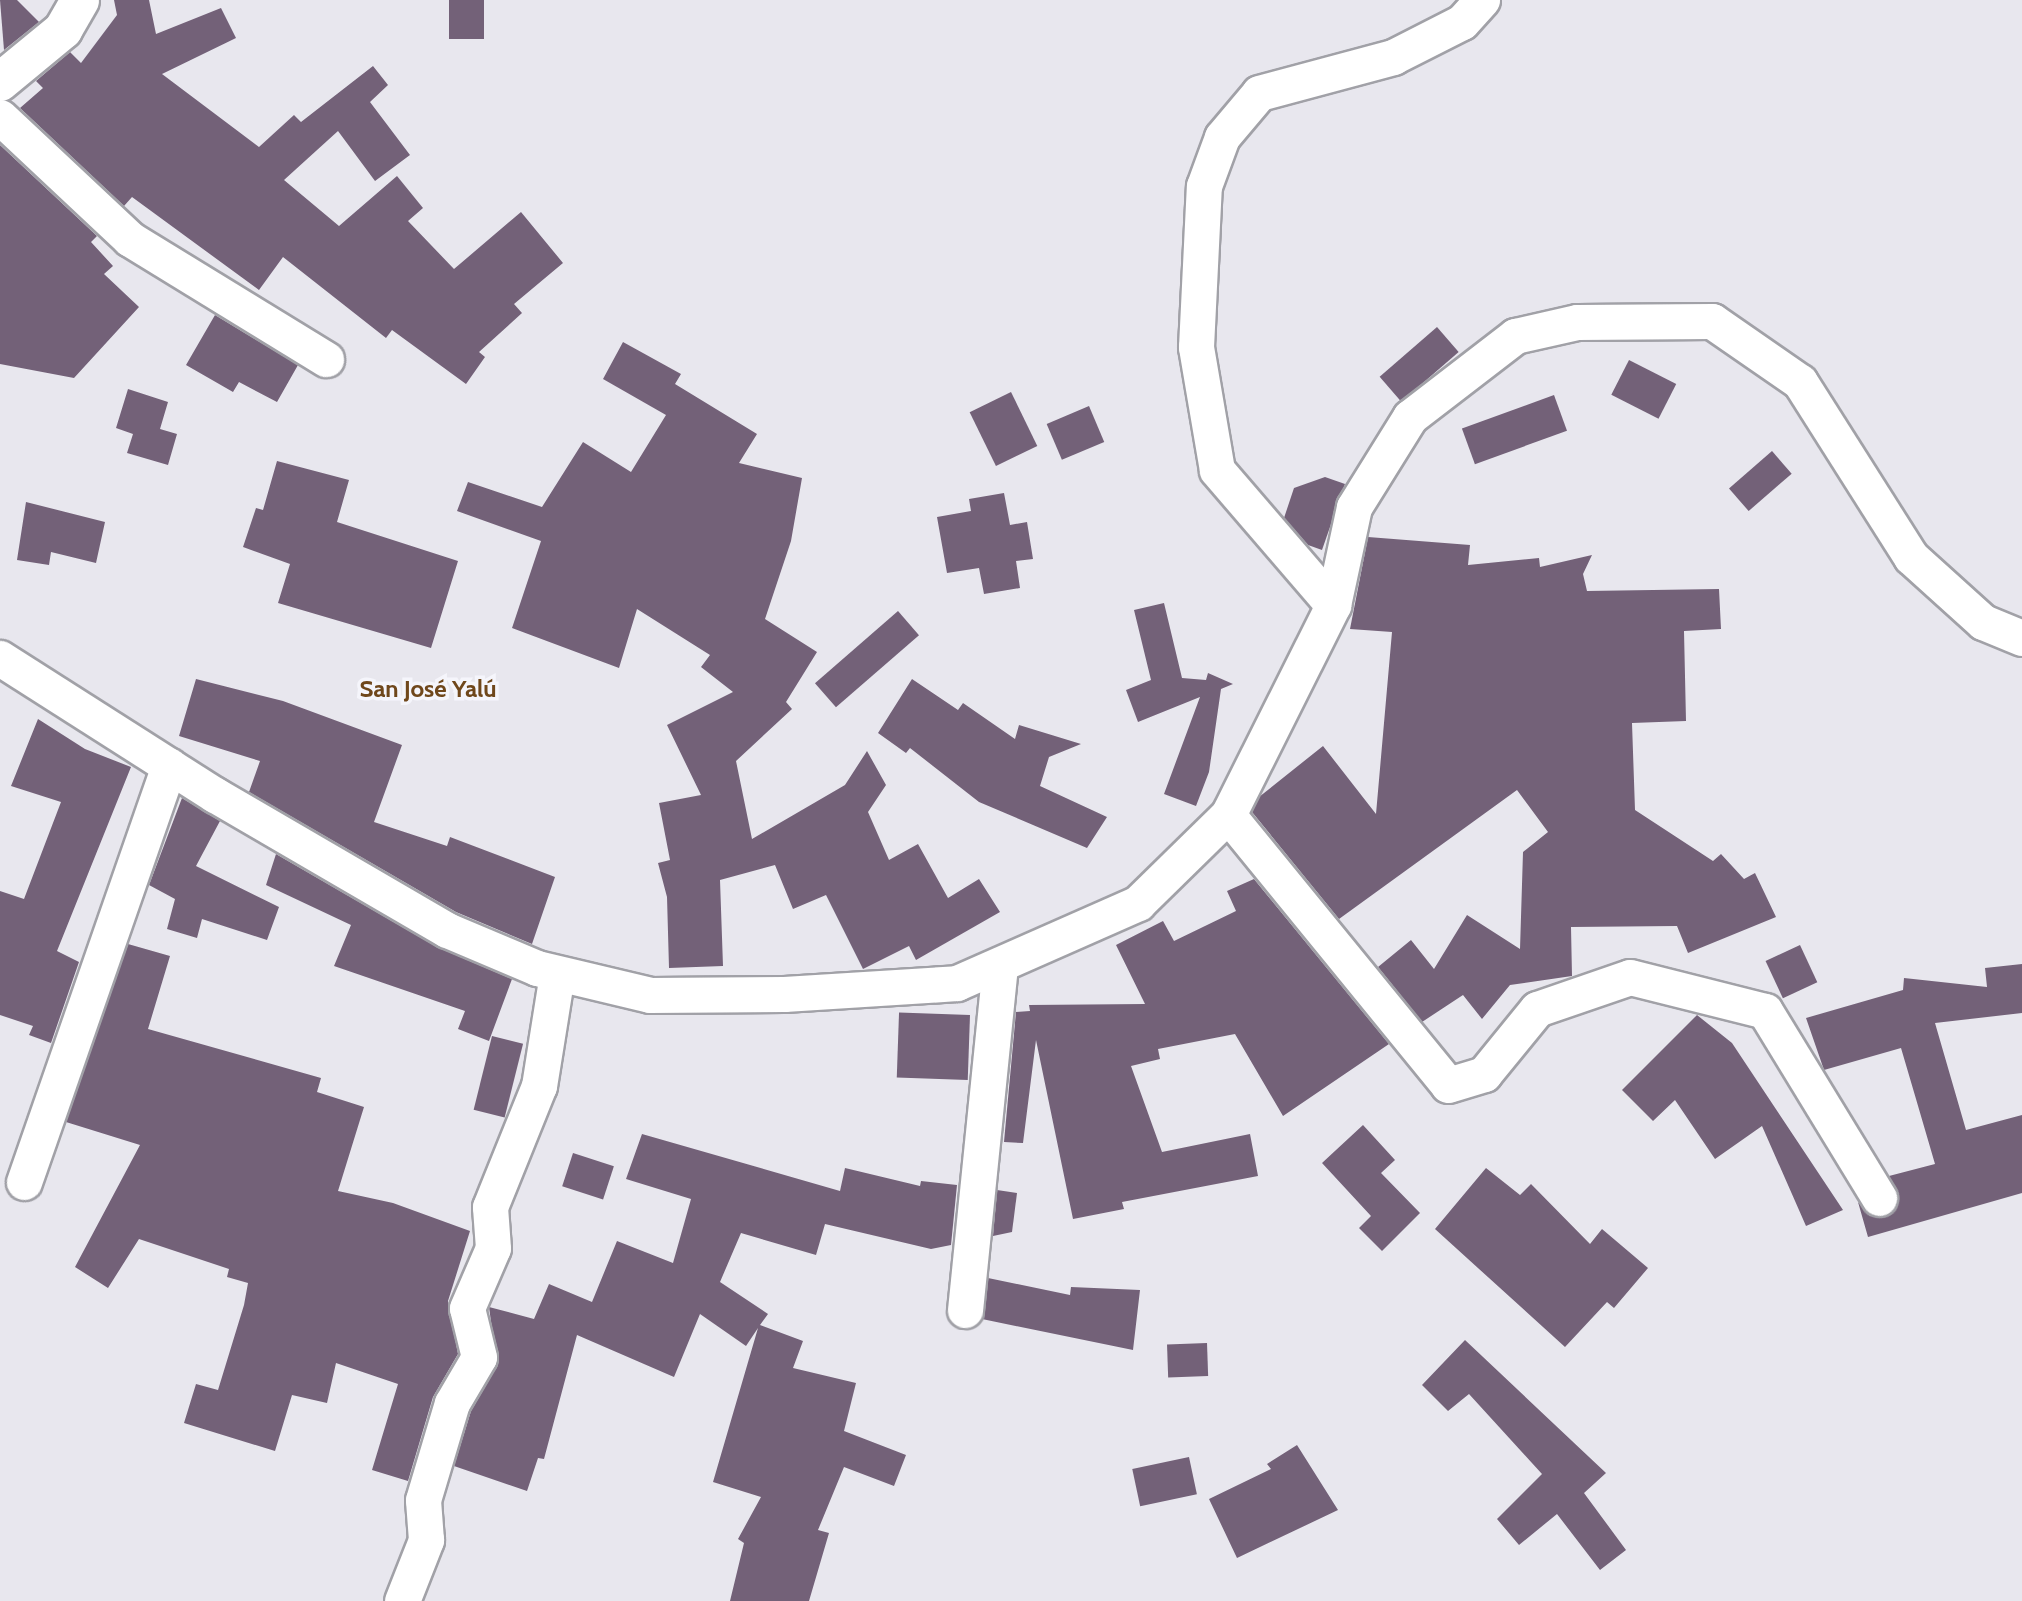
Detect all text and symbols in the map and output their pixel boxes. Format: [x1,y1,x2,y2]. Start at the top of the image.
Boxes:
district label: San José Yalú [359,675,497,703]

